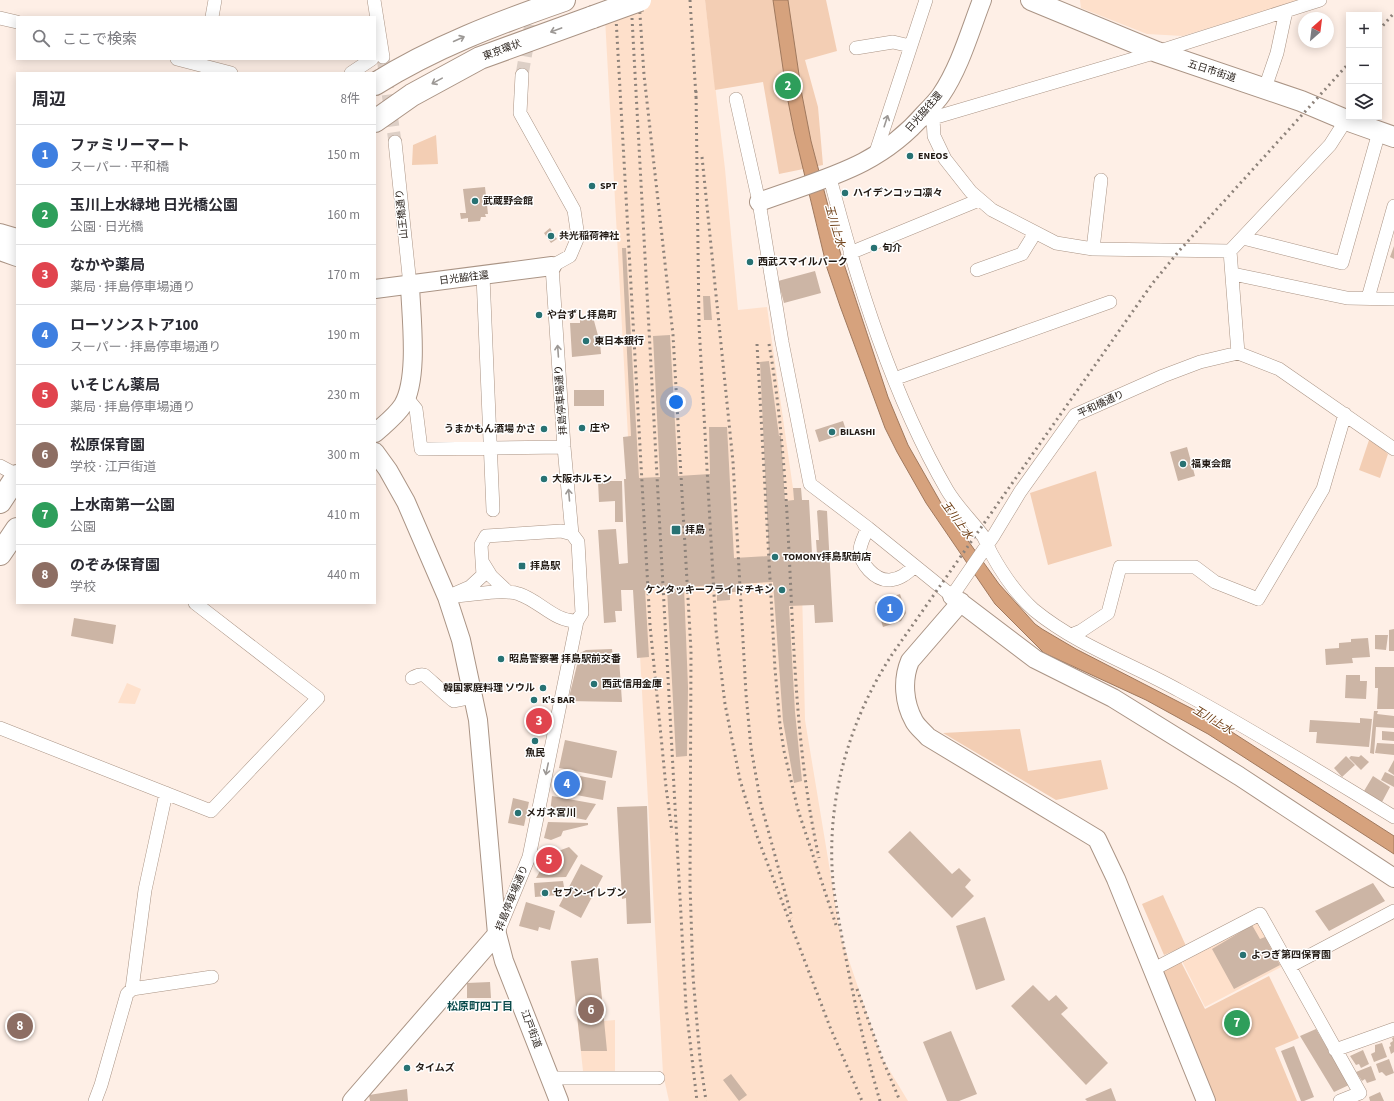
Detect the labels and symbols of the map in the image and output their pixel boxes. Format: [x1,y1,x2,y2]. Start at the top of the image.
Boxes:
north arrow [1298,12,1334,48]
one-way arrow [550,27,562,35]
one-way arrow [452,35,464,42]
street label: 東京環状 [481,37,523,63]
street label: 五日市街道 [1186,57,1238,85]
pin: 2 [775,71,801,101]
one-way arrow [431,78,443,86]
street label: 日光脇往還 [902,89,946,135]
one-way arrow [883,114,890,127]
place label: ENEOS [918,149,948,163]
marker: ENEOS [905,151,915,161]
place label: SPT [600,179,617,193]
marker: SPT [587,181,597,191]
place label: ハイデンコッコ凛々 [853,186,943,200]
street label: 山王橋通り [392,188,412,240]
marker: ハイデンコッコ凛々 [840,188,850,198]
place label: 武蔵野会館 [483,194,533,208]
marker: 武蔵野会館 [470,196,480,206]
water label: 玉川上水 [822,203,849,250]
place label: 共光稲荷神社 [559,229,620,243]
marker: 共光稲荷神社 [546,231,556,241]
place label: 旬介 [882,241,902,255]
marker: 旬介 [869,243,879,253]
place label: 西武スマイルパーク [758,255,848,269]
marker: 西武スマイルパーク [745,257,755,267]
street label: 日光脇往還 [438,268,490,288]
place label: や台ずし拝島町 [547,308,617,322]
marker: や台ずし拝島町 [534,310,544,320]
place label: 東日本銀行 [594,334,644,348]
marker: 東日本銀行 [581,336,591,346]
one-way arrow [554,345,561,358]
street label: 拝島停車場通り [552,365,570,435]
street label: 平和橋通り [1075,387,1127,421]
your location [666,392,686,412]
place label: 庄や [589,421,610,435]
place label: うまかもん酒場 かさ [444,422,536,436]
marker: 庄や [577,423,587,433]
marker: うまかもん酒場 かさ [539,424,549,434]
place label: BILASHI [840,425,875,439]
marker: BILASHI [827,427,837,437]
place label: 福東会館 [1191,457,1231,471]
marker: 福東会館 [1178,459,1188,469]
place label: 大阪ホルモン [552,472,612,486]
marker: 大阪ホルモン [539,474,549,484]
one-way arrow [565,489,572,502]
water label: 玉川上水 [938,498,977,543]
place label: 拝島 [685,523,705,537]
marker: 拝島 [670,524,682,536]
place label: TOMONY拝島駅前店 [783,550,871,564]
marker: TOMONY拝島駅前店 [770,552,780,562]
place label: 拝島駅 [530,559,561,573]
marker: 拝島駅 [517,561,527,571]
place label: ケンタッキーフライドチキン [645,583,774,597]
marker: ケンタッキーフライドチキン [777,585,787,595]
pin: 1 [877,594,903,624]
place label: 昭島警察署 拝島駅前交番 [509,652,621,666]
marker: 昭島警察署 拝島駅前交番 [496,654,506,664]
place label: 西武信用金庫 [602,677,662,691]
marker: 西武信用金庫 [589,679,599,689]
place label: 韓国家庭料理 ソウル [443,681,535,695]
marker: 韓国家庭料理 ソウル [538,683,548,693]
place label: K's BAR [542,693,575,707]
marker: K's BAR [529,695,539,705]
water label: 玉川上水 [1190,702,1237,738]
pin: 3 [526,706,552,736]
marker: 魚民 [530,736,540,746]
place label: 魚民 [525,746,545,760]
one-way arrow [542,762,550,775]
pin: 4 [554,769,580,799]
place label: メガネ宮川 [526,806,576,820]
marker: メガネ宮川 [513,808,523,818]
pin: 5 [536,845,562,875]
street label: 拝島停車場通り [492,863,532,933]
place label: セブン-イレブン [553,886,626,900]
marker: セブン-イレブン [540,888,550,898]
place label: よつぎ第四保育園 [1251,948,1331,962]
marker: よつぎ第四保育園 [1238,950,1248,960]
pin: 6 [578,995,604,1025]
district label: 松原町四丁目 [447,999,513,1014]
street label: 江戸街道 [517,1008,545,1050]
pin: 7 [1224,1008,1250,1038]
pin: 8 [7,1011,33,1041]
place label: タイムズ [415,1061,455,1075]
marker: タイムズ [402,1063,412,1073]

